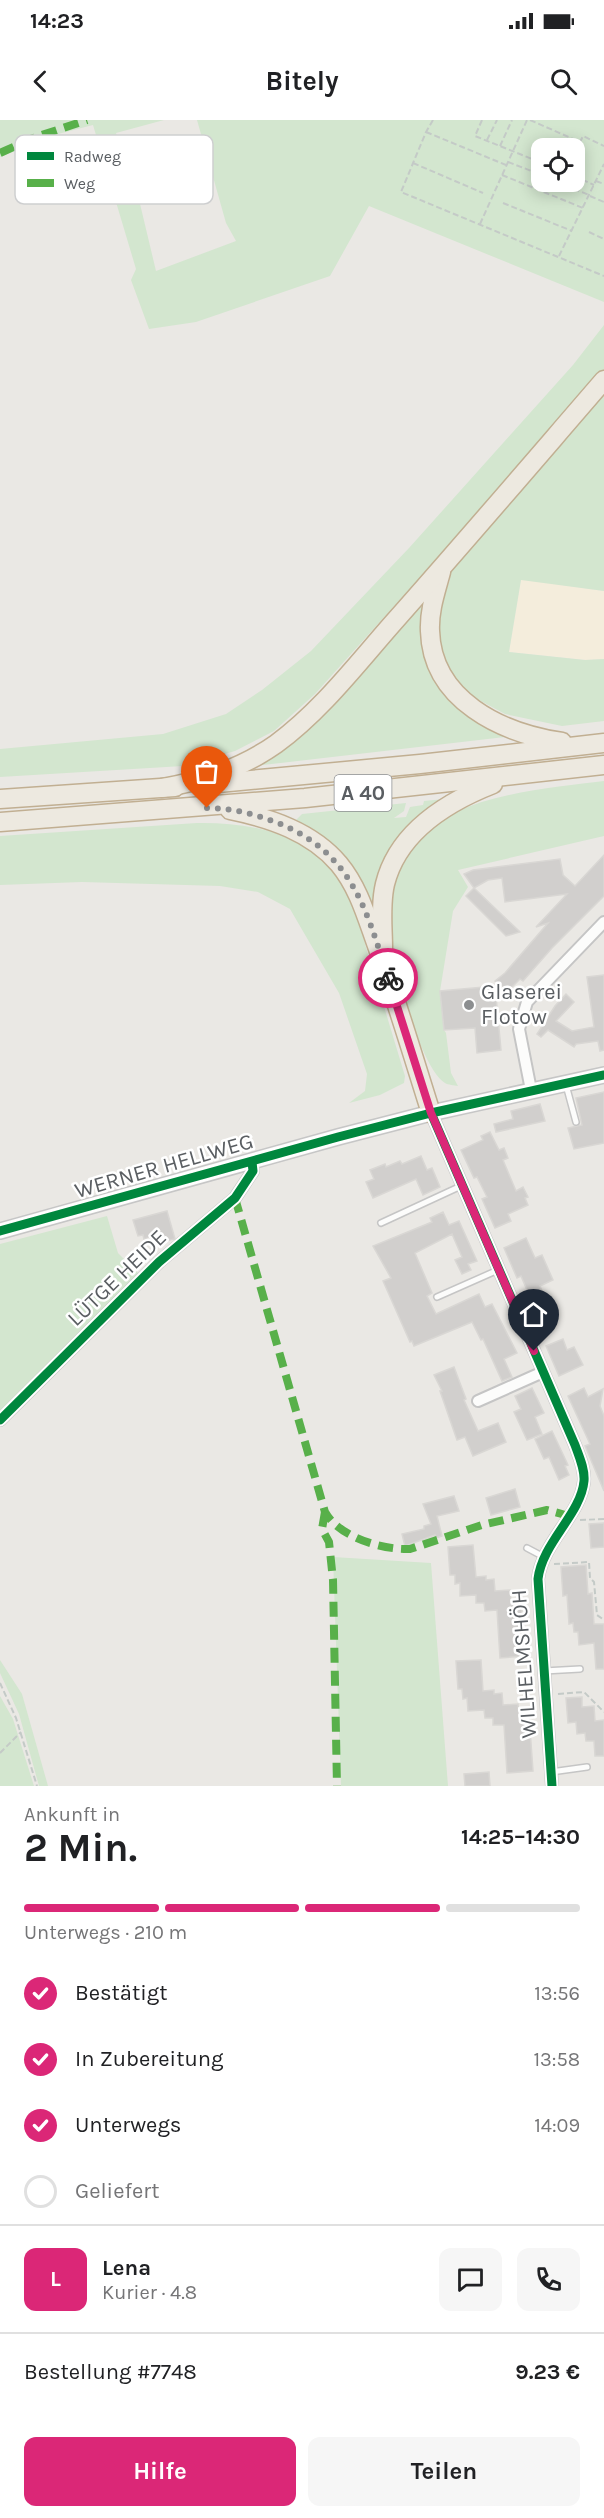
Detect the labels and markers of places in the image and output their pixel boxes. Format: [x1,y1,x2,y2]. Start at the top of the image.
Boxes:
pin [181,746,232,808]
place label: Glaserei Flotow [481,979,562,1030]
marker: Glaserei Flotow [462,998,476,1012]
pin [508,1289,559,1351]

